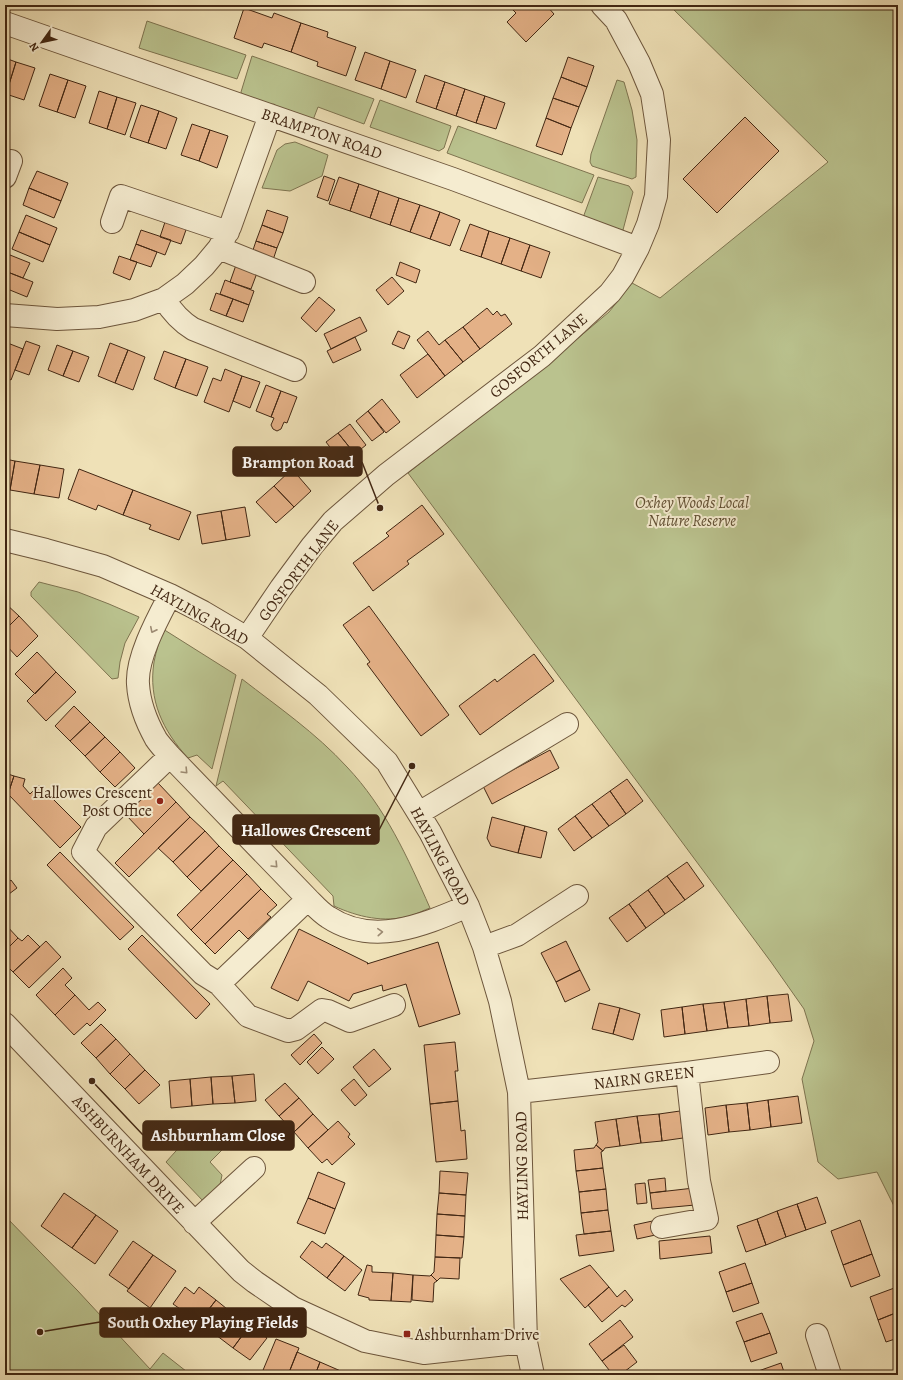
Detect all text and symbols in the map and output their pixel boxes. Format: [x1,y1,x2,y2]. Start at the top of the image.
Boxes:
north arrow [22,22,62,62]
text: N [26,40,43,55]
street label: BRAMPTON ROAD [258,103,385,165]
street label: GOSFORTH LANE [485,308,592,403]
callout: Brampton Road [233,447,362,476]
text: Brampton Road [242,451,355,474]
park label: Oxhey Woods Local Nature Reserve [635,492,749,532]
street label: GOSFORTH LANE [253,515,344,626]
street label: HAYLING ROAD [146,579,253,651]
one-way arrow [150,626,158,633]
one-way arrow [180,766,188,774]
place label: Hallowes Crescent Post Office [32,782,152,822]
marker: Hallowes Crescent Post Office [155,796,165,806]
street label: HAYLING ROAD [405,803,475,910]
callout: Hallowes Crescent [233,815,379,844]
text: Hallowes Crescent [241,819,371,842]
one-way arrow [270,860,278,868]
one-way arrow [377,928,383,937]
street label: NAIRN GREEN [592,1061,696,1095]
street label: ASHBURNHAM DRIVE [66,1090,189,1219]
street label: HAYLING ROAD [510,1111,534,1221]
callout: Ashburnham Close [143,1121,294,1150]
text: Ashburnham Close [150,1124,285,1147]
callout: South Oxhey Playing Fields [100,1308,306,1337]
text: South Oxhey Playing Fields [108,1311,298,1334]
place label: Ashburnham Drive [414,1324,539,1346]
marker: Ashburnham Drive [402,1329,412,1339]

